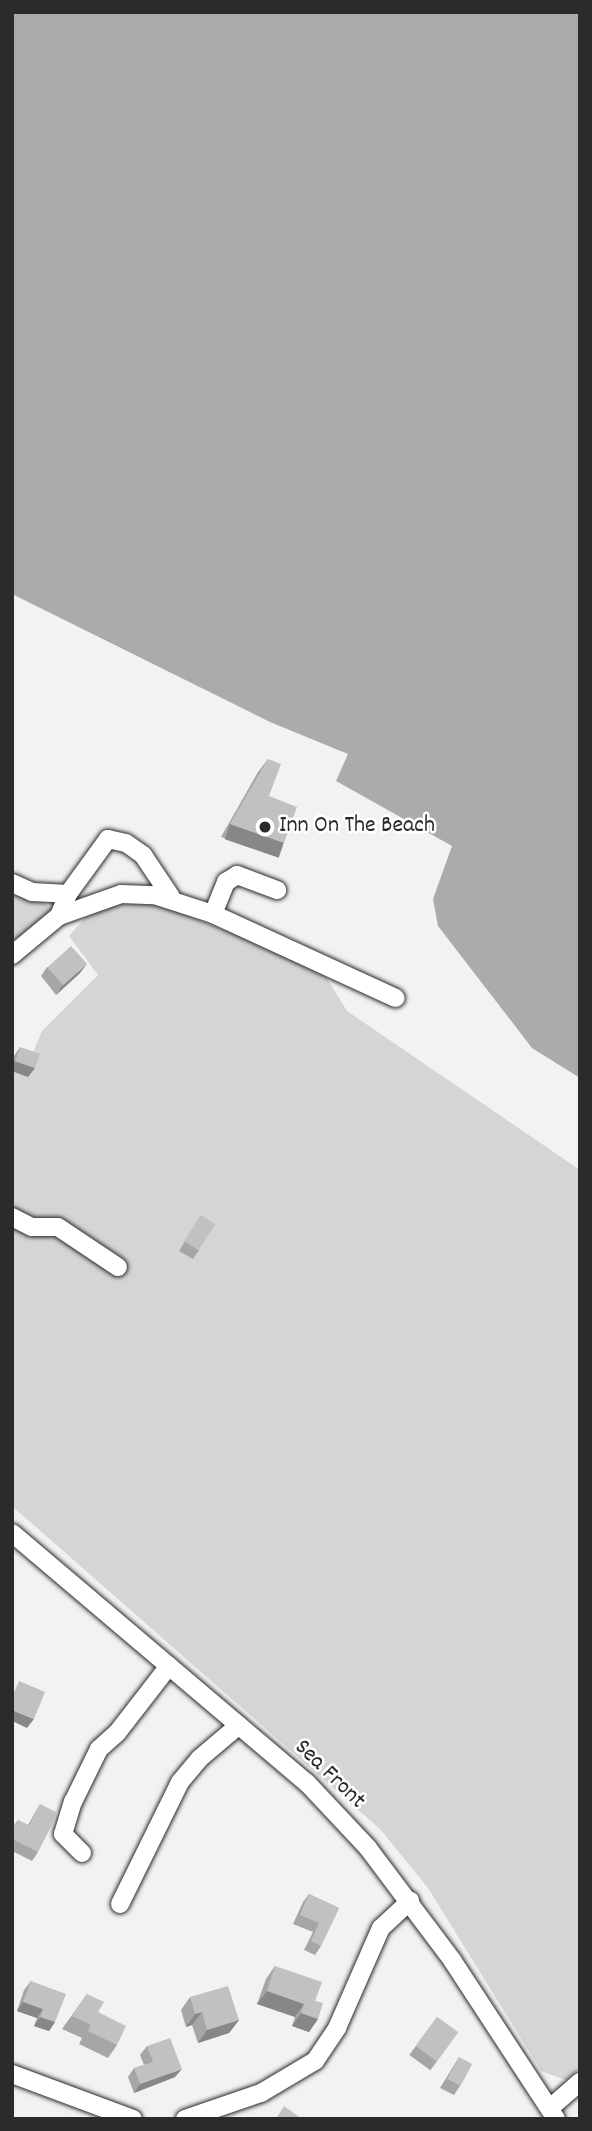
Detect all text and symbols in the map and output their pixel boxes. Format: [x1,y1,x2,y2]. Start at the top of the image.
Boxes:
place label: Inn On The Beach [279,813,435,841]
marker: Inn On The Beach [257,819,273,835]
street label: Sea Front [287,1734,371,1816]

